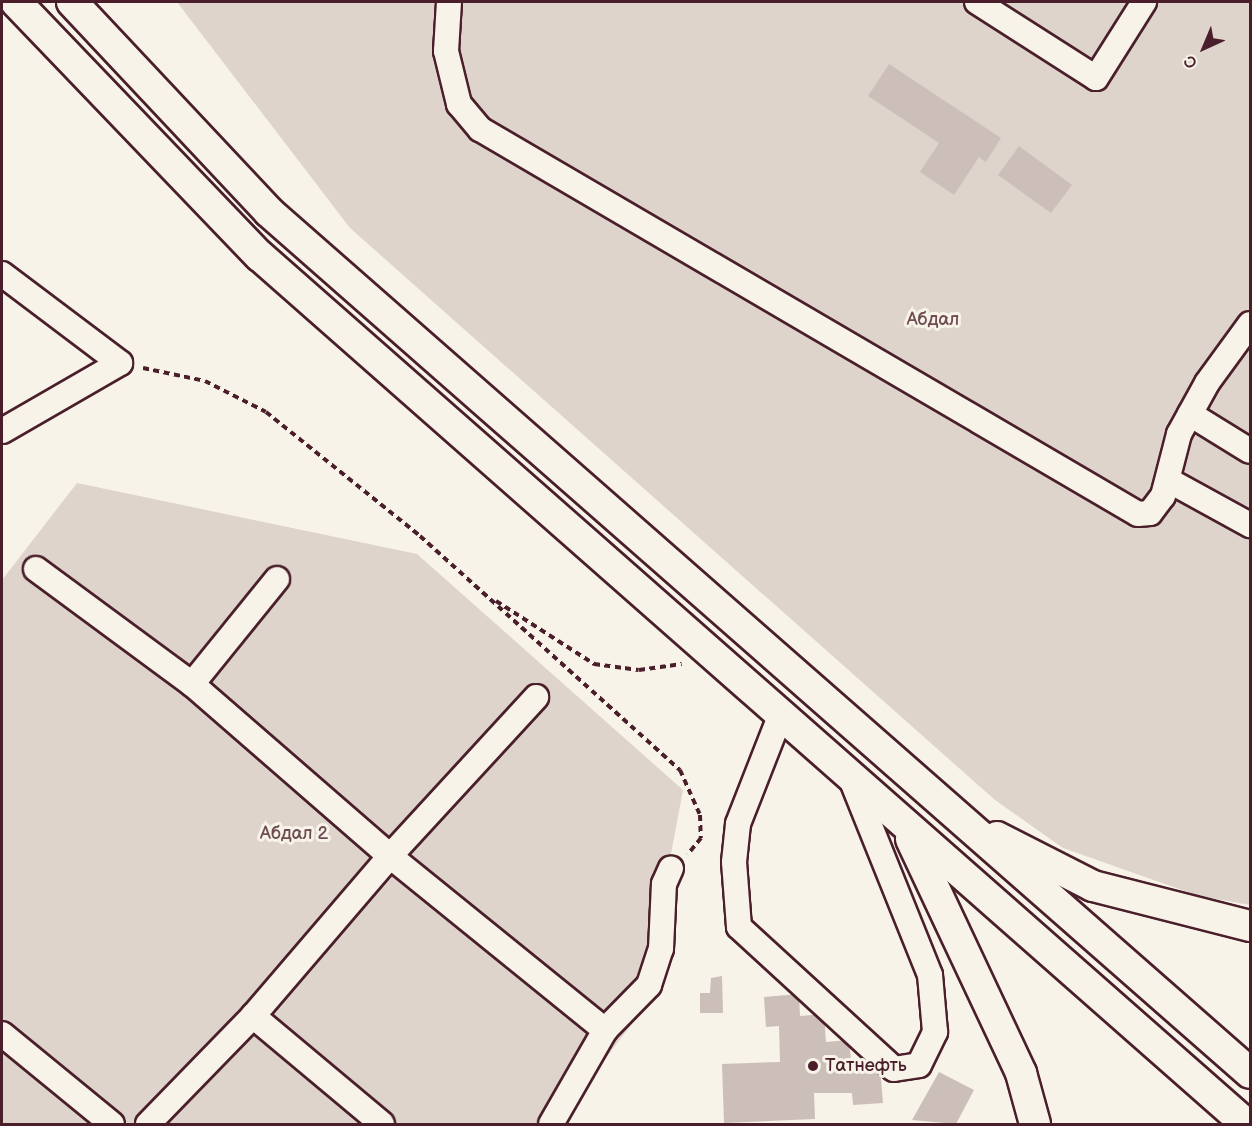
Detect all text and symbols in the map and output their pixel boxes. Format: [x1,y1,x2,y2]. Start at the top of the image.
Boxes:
north arrow [1174,18,1234,78]
text: С [1181,51,1202,72]
park label: Абдал [907,309,959,331]
park label: Абдал 2 [260,823,328,845]
place label: Татнефть [825,1055,907,1077]
marker: Татнефть [806,1059,820,1073]

